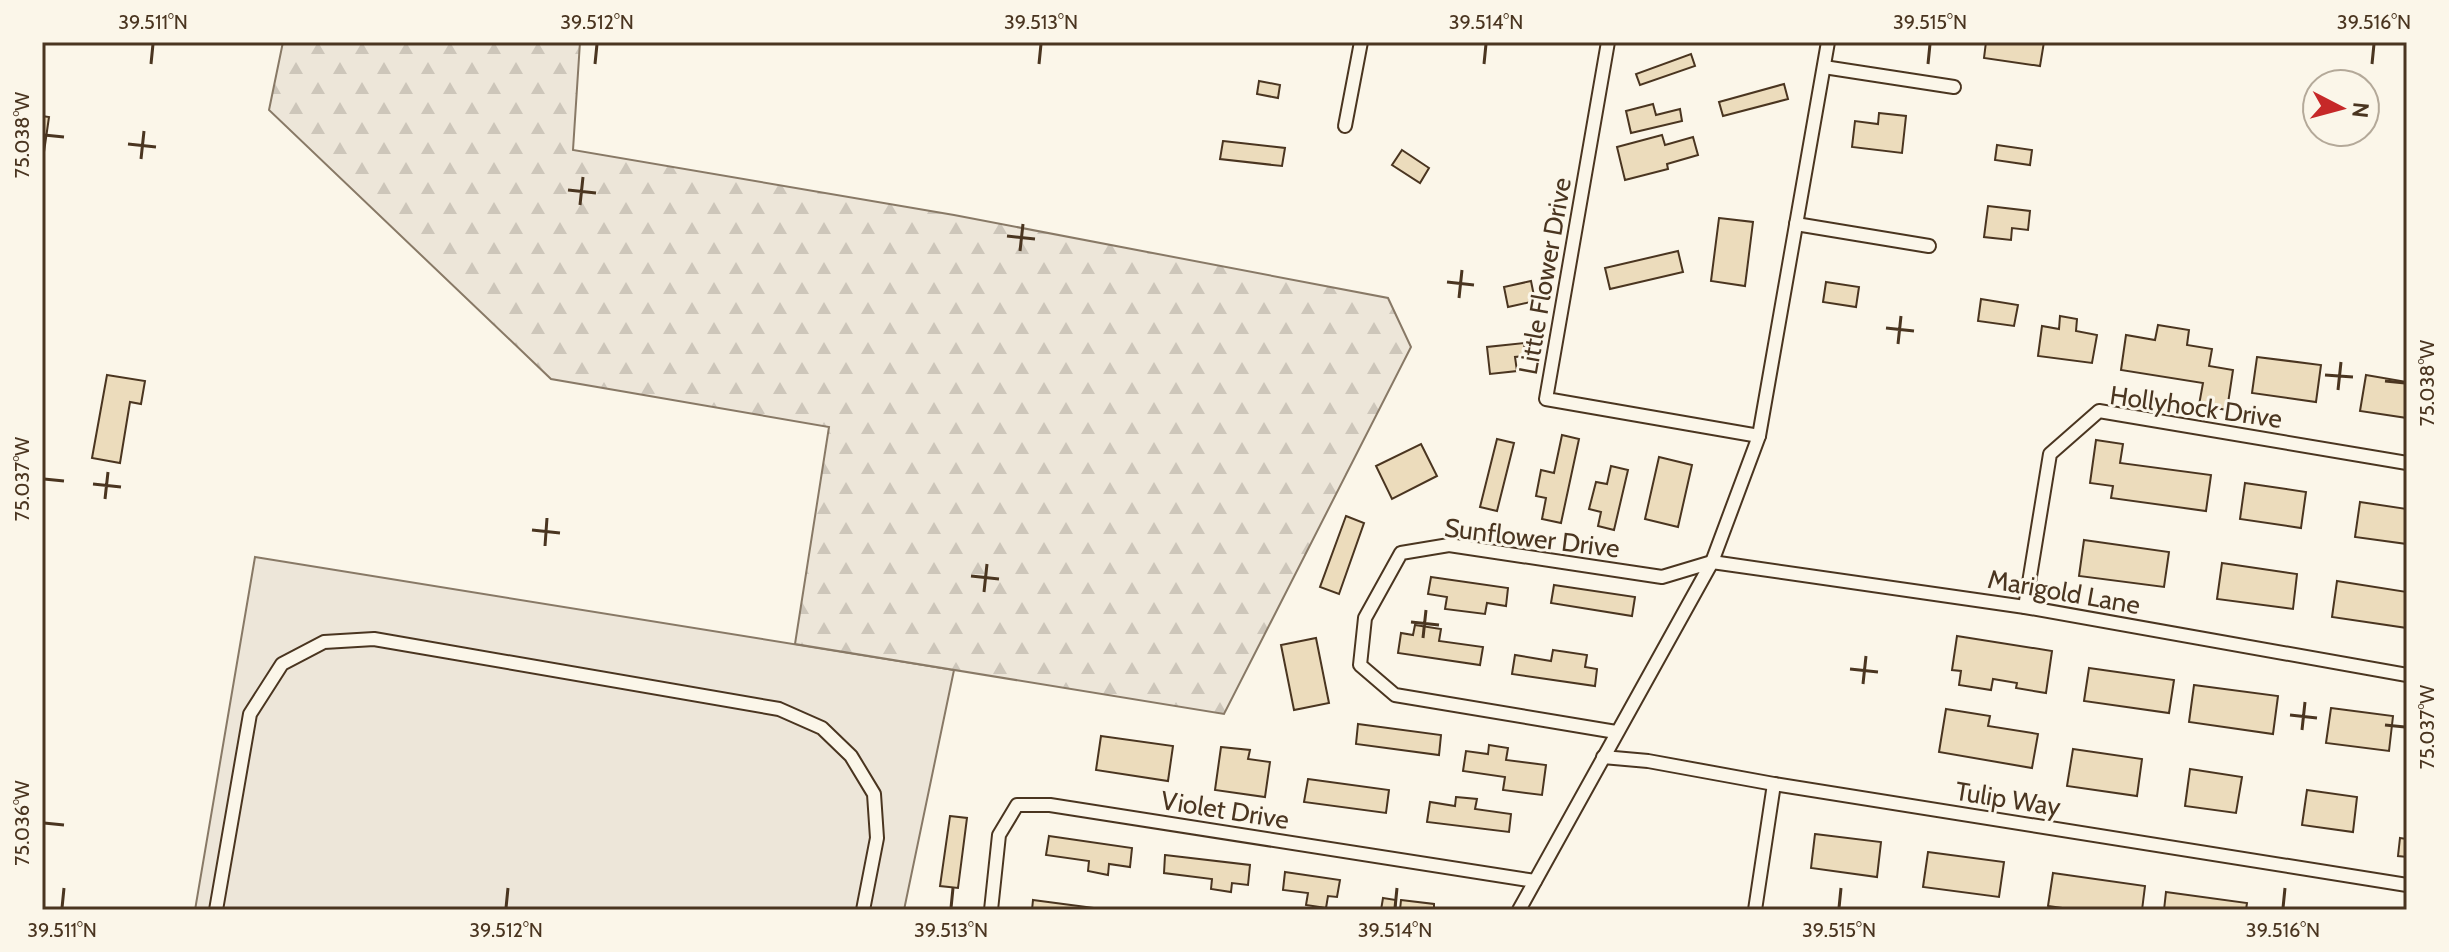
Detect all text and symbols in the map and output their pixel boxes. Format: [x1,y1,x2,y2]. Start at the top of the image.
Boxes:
text: 39.511°N [118,10,188,34]
text: 39.512°N [560,10,634,34]
text: 39.513°N [1004,10,1078,34]
text: 39.514°N [1449,10,1523,34]
text: 39.515°N [1893,10,1967,34]
text: 39.516°N [2337,10,2411,34]
north arrow [2301,68,2381,148]
text: 75.038°W [10,92,34,178]
text: N [2346,101,2375,119]
street label: Little Flower Drive [1512,175,1578,377]
text: 75.038°W [2415,340,2439,426]
street label: Hollyhock Drive [2108,379,2284,435]
text: 75.037°W [10,437,34,521]
street label: Sunflower Drive [1443,511,1621,565]
street label: Marigold Lane [1985,563,2143,621]
text: 75.037°W [2415,685,2439,769]
street label: Tulip Way [1953,775,2063,823]
text: 75.036°W [10,780,34,866]
street label: Violet Drive [1159,784,1291,836]
text: 39.511°N [27,918,97,942]
text: 39.512°N [469,918,543,942]
text: 39.513°N [914,918,988,942]
text: 39.514°N [1358,918,1432,942]
text: 39.515°N [1802,918,1876,942]
text: 39.516°N [2246,918,2320,942]

